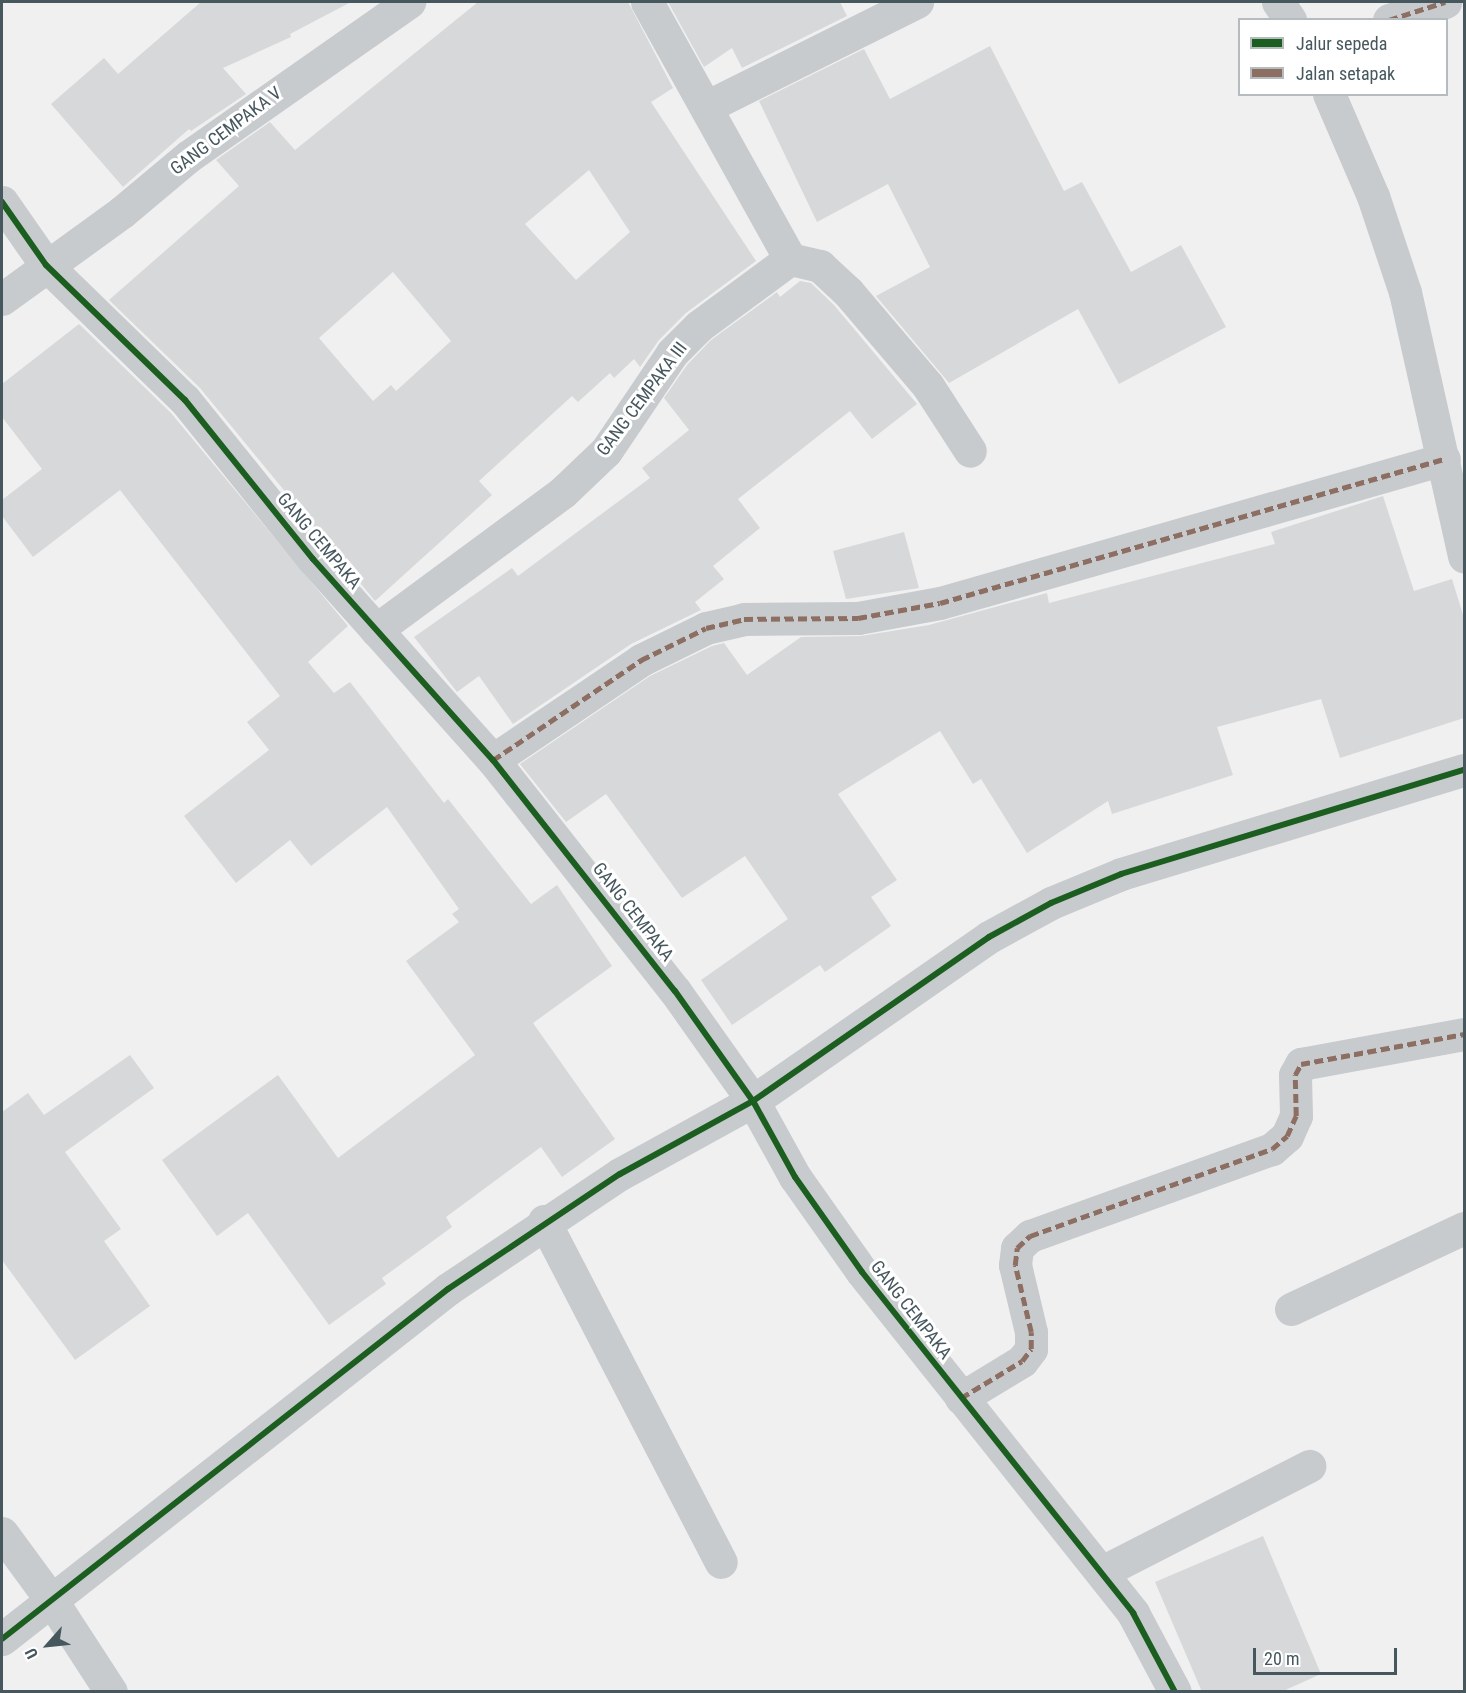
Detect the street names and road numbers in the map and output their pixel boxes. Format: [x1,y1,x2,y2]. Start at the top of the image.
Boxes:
street label: GANG CEMPAKA V [166,82,286,180]
street label: GANG CEMPAKA III [592,338,692,460]
street label: GANG CEMPAKA [272,488,366,594]
street label: GANG CEMPAKA [588,858,678,966]
street label: GANG CEMPAKA [866,1256,956,1364]

